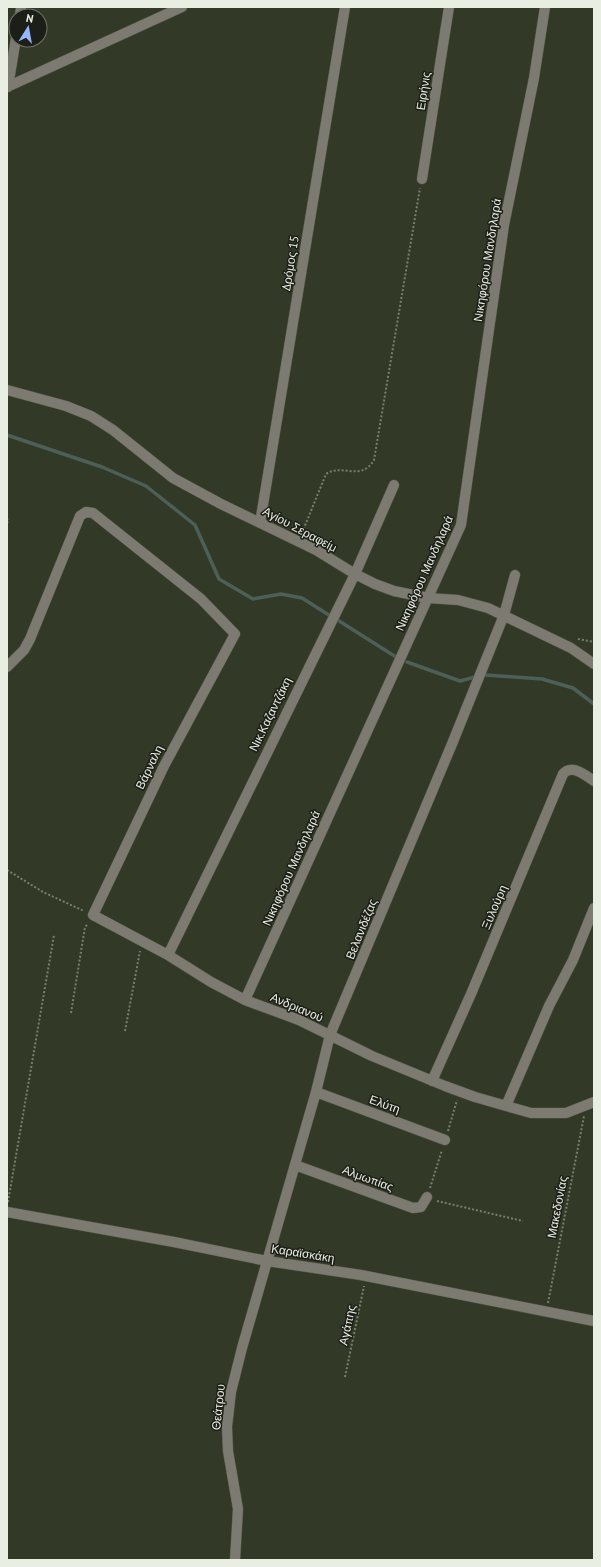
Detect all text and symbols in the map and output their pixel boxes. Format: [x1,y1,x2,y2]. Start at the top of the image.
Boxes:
north arrow [8,8,48,48]
text: N [25,11,35,26]
street label: Ειρήνις [413,71,433,111]
street label: Νικηφόρου Μανδηλαρά [470,197,504,323]
street label: Δρόμος 15 [278,234,302,292]
street label: Αγίου Σεραφείμ [260,503,340,555]
street label: Νικηφόρου Μανδηλαρά [392,513,456,633]
street label: Νικ.Καζαντζάκη [246,674,294,754]
street label: Βάρναλη [132,742,166,792]
street label: Νικηφόρου Μανδηλαρά [259,808,323,928]
street label: Ξυλούρη [478,882,510,932]
street label: Βελανιδέζας [342,896,380,961]
street label: Ανδριανού [268,989,326,1025]
street label: Ελύτη [368,1092,402,1116]
street label: Αλμωπίας [340,1162,396,1194]
street label: Μακεδονίας [544,1174,570,1239]
street label: Καραϊσκάκη [270,1241,336,1265]
street label: Αγάπης [335,1303,359,1347]
street label: Θεάτρου [208,1383,228,1431]

